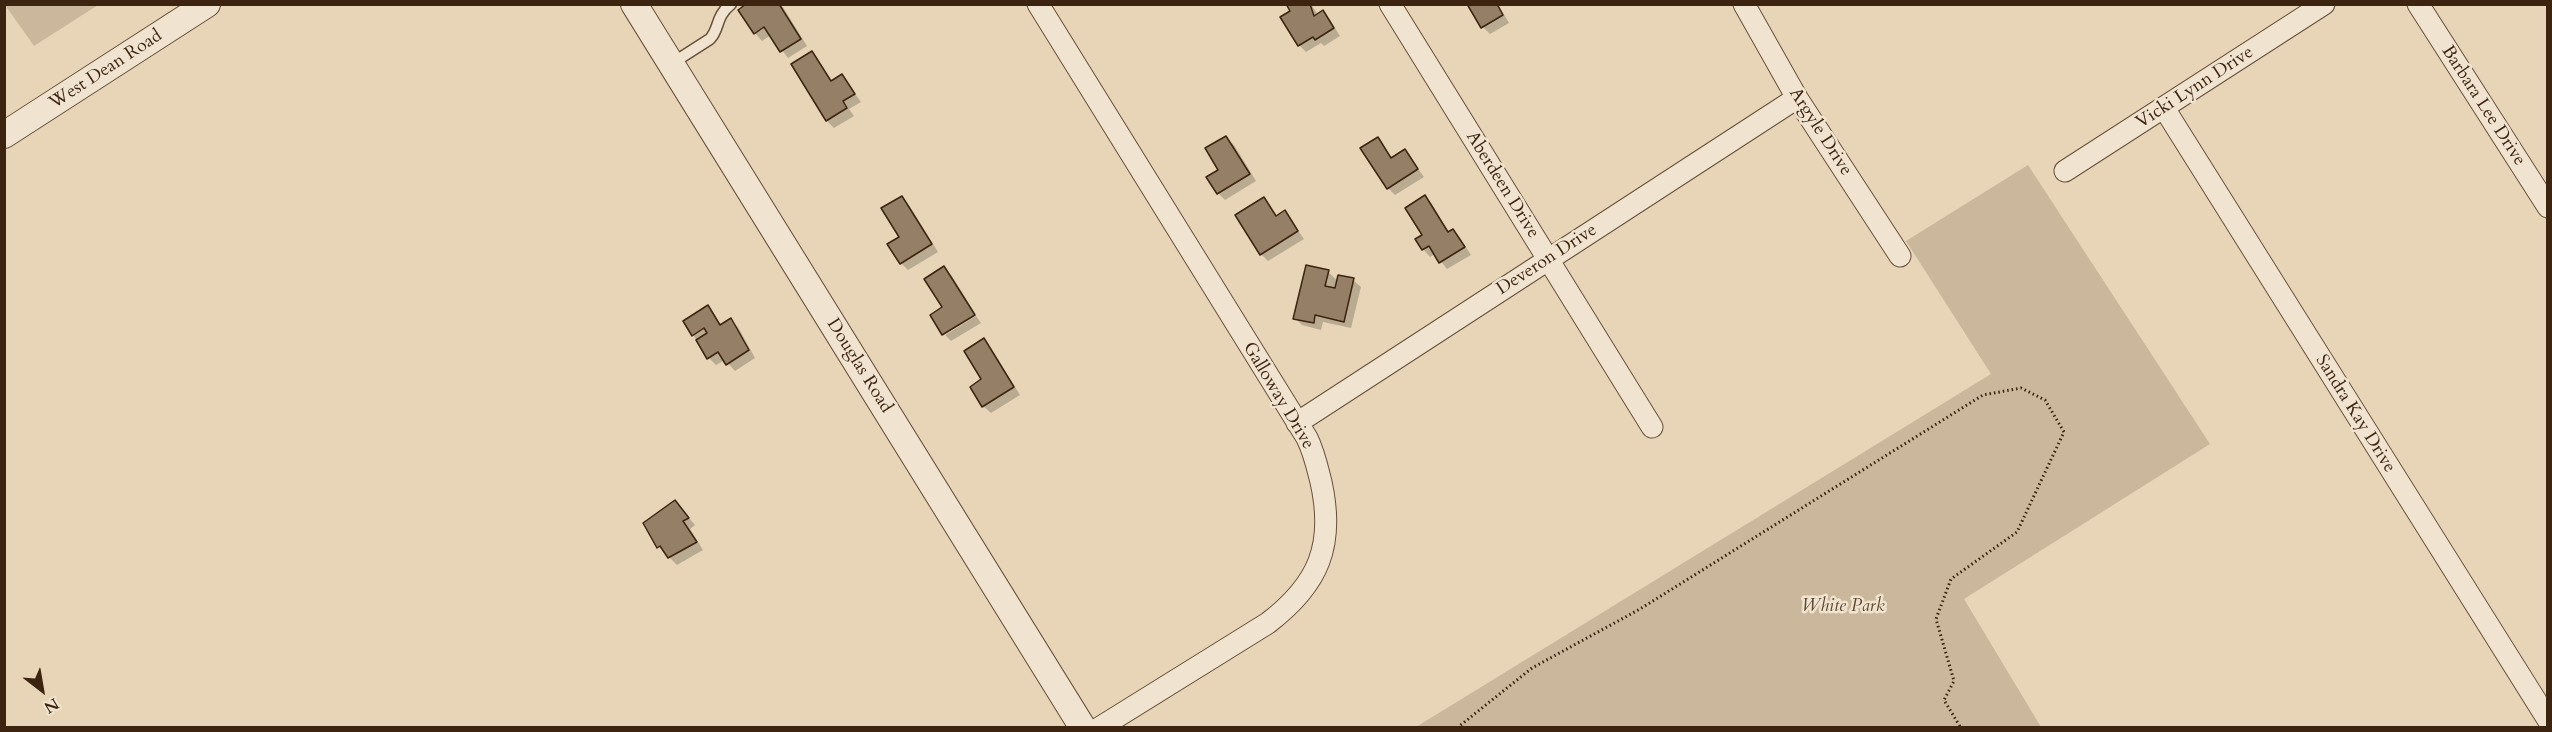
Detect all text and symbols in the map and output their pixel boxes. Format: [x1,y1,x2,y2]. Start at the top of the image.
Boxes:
street label: West Dean Road [46,26,166,114]
street label: Vicki Lynn Drive [2132,42,2258,134]
street label: Barbara Lee Drive [2436,42,2530,170]
street label: Argyle Drive [1784,84,1856,180]
street label: Aberdeen Drive [1461,128,1543,242]
street label: Deveron Drive [1493,220,1601,300]
street label: Douglas Road [821,315,897,417]
street label: Galloway Drive [1238,339,1318,453]
street label: Sandra Kay Drive [2310,351,2400,477]
park label: White Park [1801,596,1885,618]
north arrow [12,660,72,720]
text: N [40,692,63,718]

